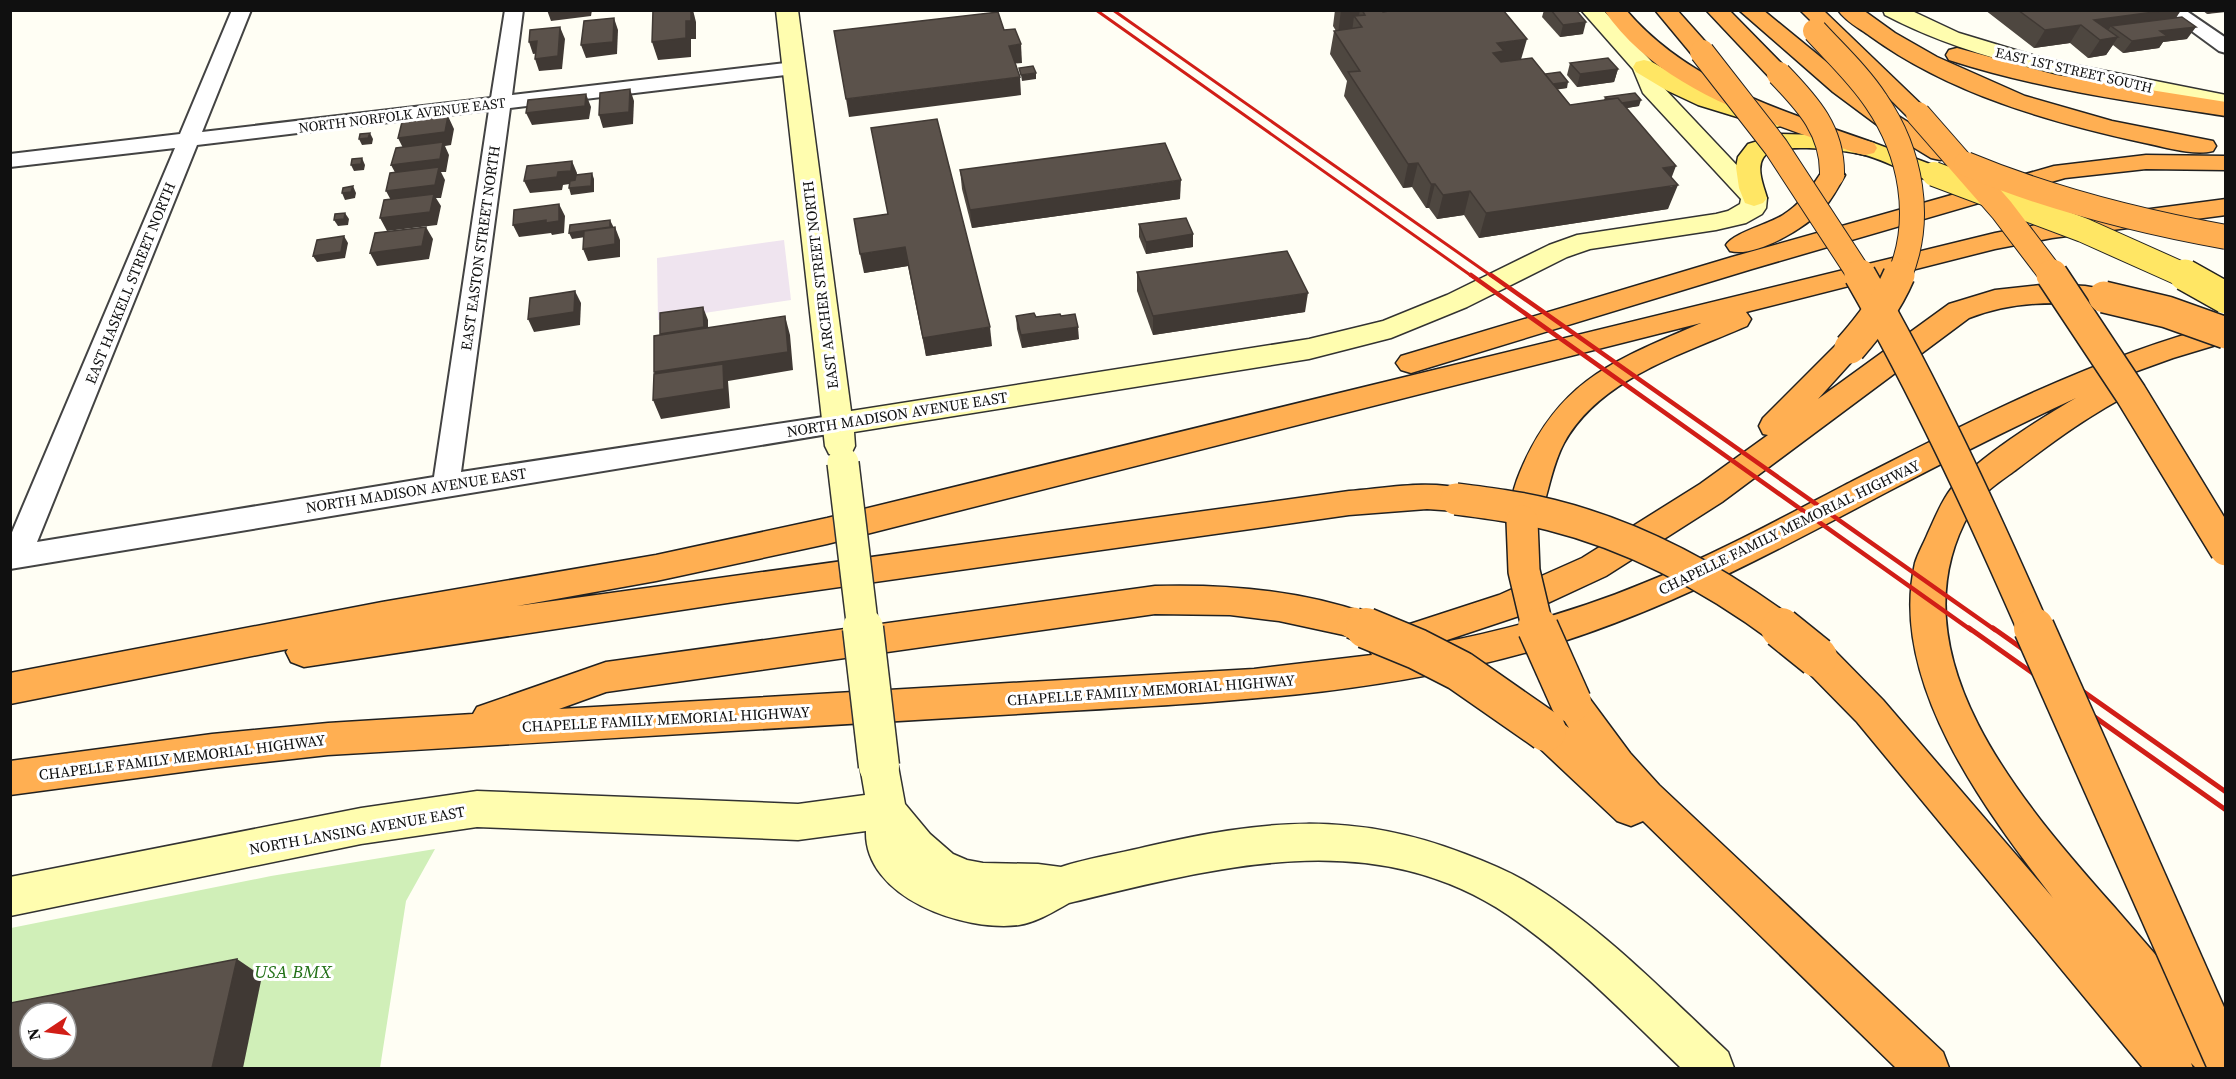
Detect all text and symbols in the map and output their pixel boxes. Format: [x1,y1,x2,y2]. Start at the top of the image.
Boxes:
street label: EAST 1ST STREET SOUTH [1993,42,2155,98]
street label: NORTH NORFOLK AVENUE EAST [297,92,507,138]
street label: EAST EASTON STREET NORTH [455,144,505,352]
street label: EAST HASKELL STREET NORTH [80,179,180,387]
street label: EAST ARCHER STREET NORTH [797,180,843,390]
street label: NORTH MADISON AVENUE EAST [785,386,1009,442]
street label: CHAPELLE FAMILY MEMORIAL HIGHWAY [1655,454,1924,600]
street label: NORTH MADISON AVENUE EAST [304,462,528,518]
street label: CHAPELLE FAMILY MEMORIAL HIGHWAY [1006,669,1296,711]
street label: CHAPELLE FAMILY MEMORIAL HIGHWAY [521,701,811,737]
street label: CHAPELLE FAMILY MEMORIAL HIGHWAY [38,729,327,785]
street label: NORTH LANSING AVENUE EAST [247,801,467,859]
park label: USA BMX [254,959,333,984]
north arrow [18,1001,78,1061]
text: N [21,1026,45,1043]

